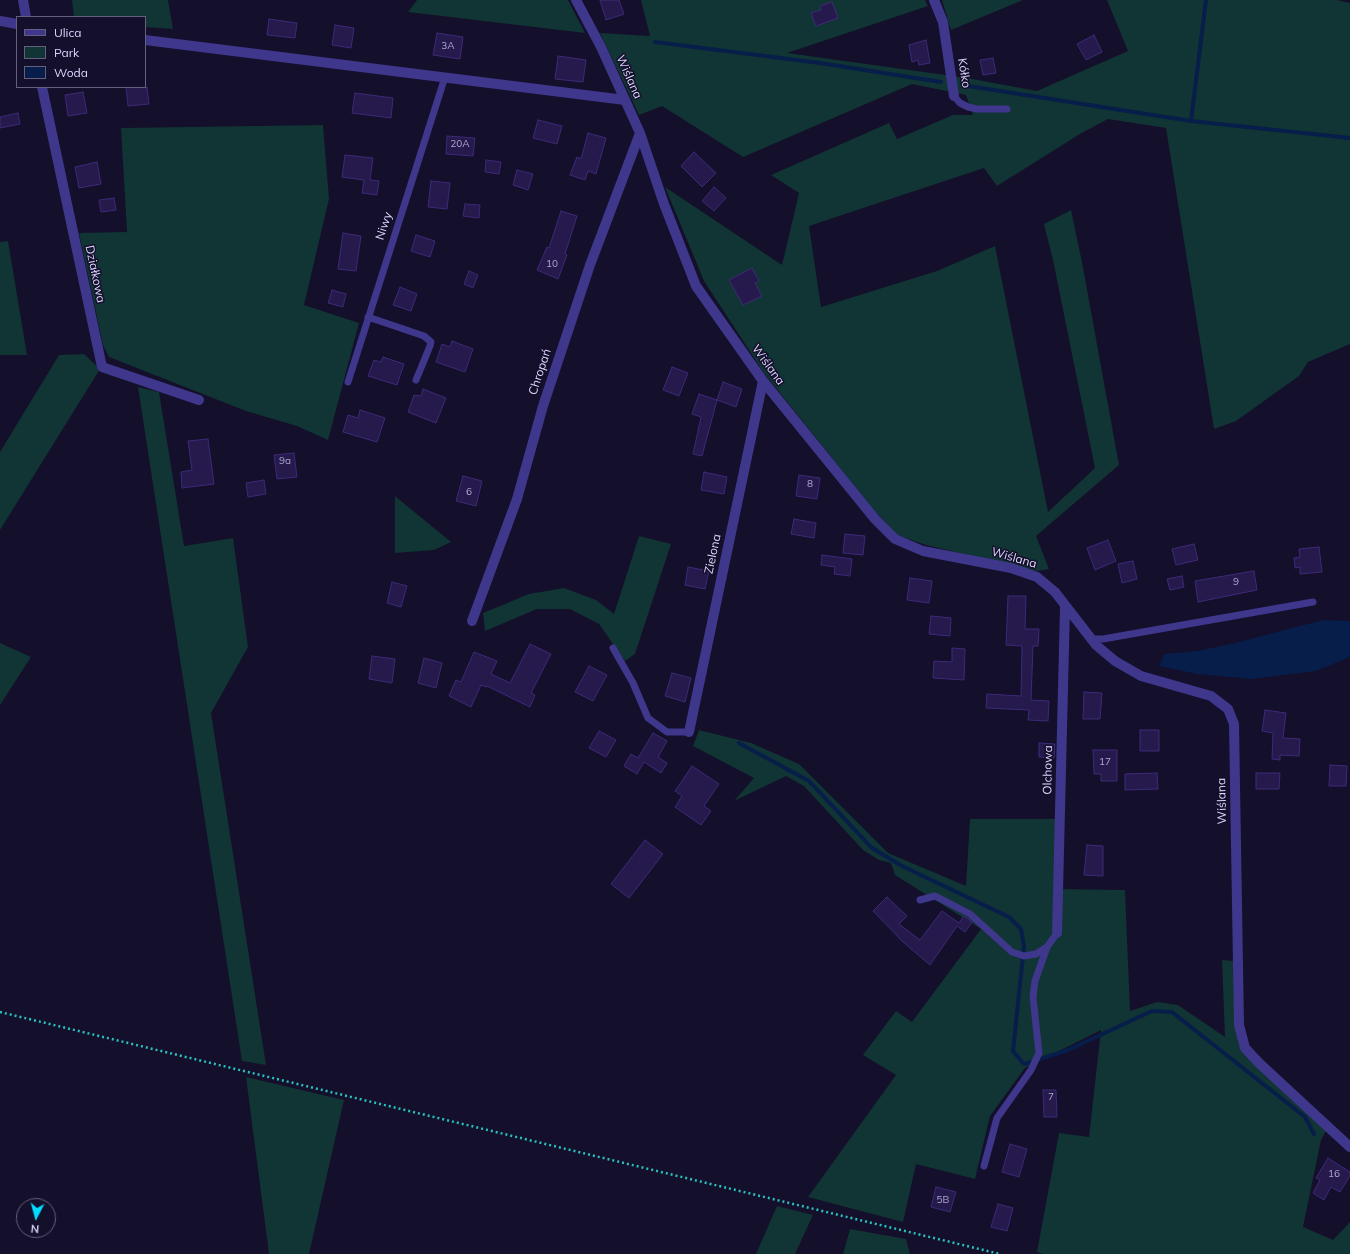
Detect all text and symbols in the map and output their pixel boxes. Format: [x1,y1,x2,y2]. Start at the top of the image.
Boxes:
legend [16,16,146,88]
text: Ulica [54,25,82,40]
house number: 3A [441,40,455,52]
text: Park [54,45,79,60]
street label: Wiślana [613,53,645,101]
street label: Kółko [955,57,973,89]
text: Woda [54,65,88,80]
house number: 20A [450,138,470,150]
street label: Niwy [373,210,395,242]
street label: Działkowa [82,244,108,304]
house number: 10 [546,258,558,270]
street label: Wiślana [749,342,787,388]
street label: Chropań [526,347,554,397]
house number: 9a [279,455,291,467]
house number: 8 [807,478,813,490]
house number: 6 [466,486,472,498]
street label: Zielona [702,533,724,575]
street label: Wiślana [990,545,1038,571]
house number: 9 [1233,576,1239,588]
street label: Olchowa [1040,745,1056,795]
house number: 17 [1099,756,1111,768]
street label: Wiślana [1214,778,1230,824]
house number: 7 [1048,1091,1054,1103]
house number: 16 [1328,1168,1340,1180]
house number: 5B [937,1194,949,1206]
north arrow [16,1198,56,1238]
text: N [30,1222,40,1236]

